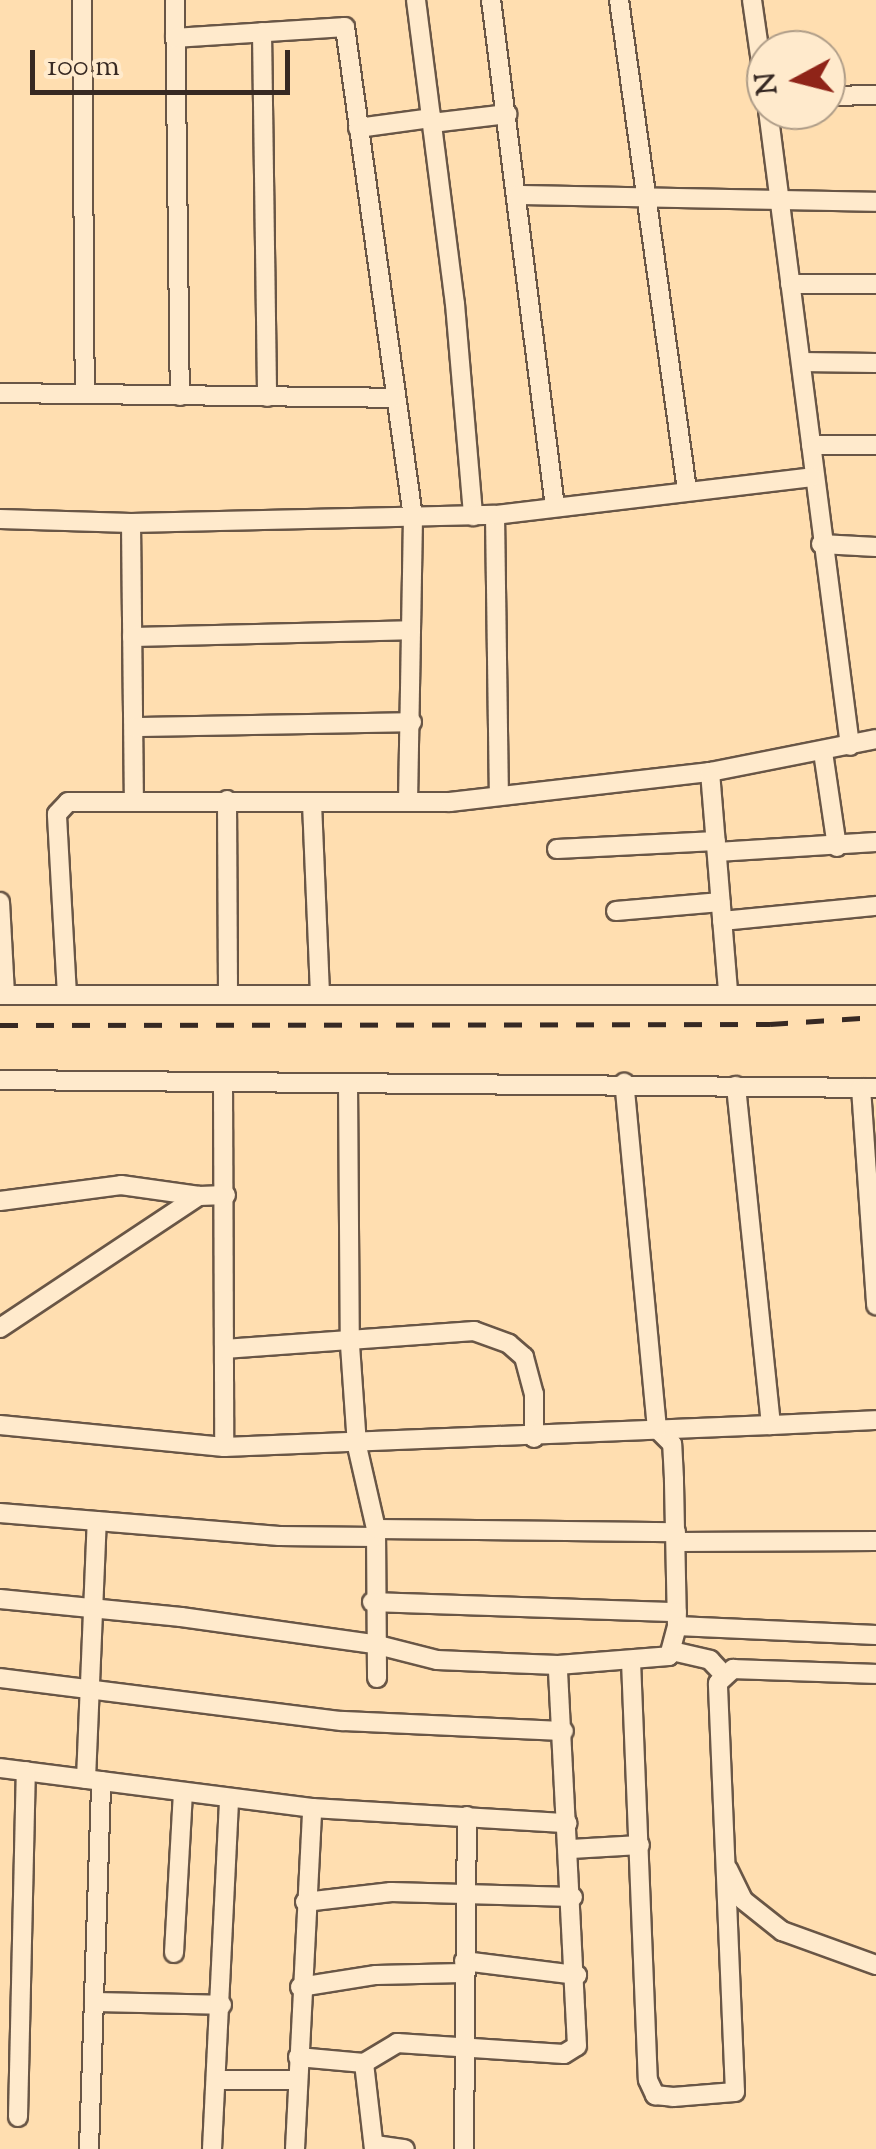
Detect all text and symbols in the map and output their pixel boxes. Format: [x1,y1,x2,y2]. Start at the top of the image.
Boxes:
scale bar [35,30,295,92]
north arrow [746,30,846,130]
text: 100 m [47,46,120,89]
text: N [747,70,789,97]

